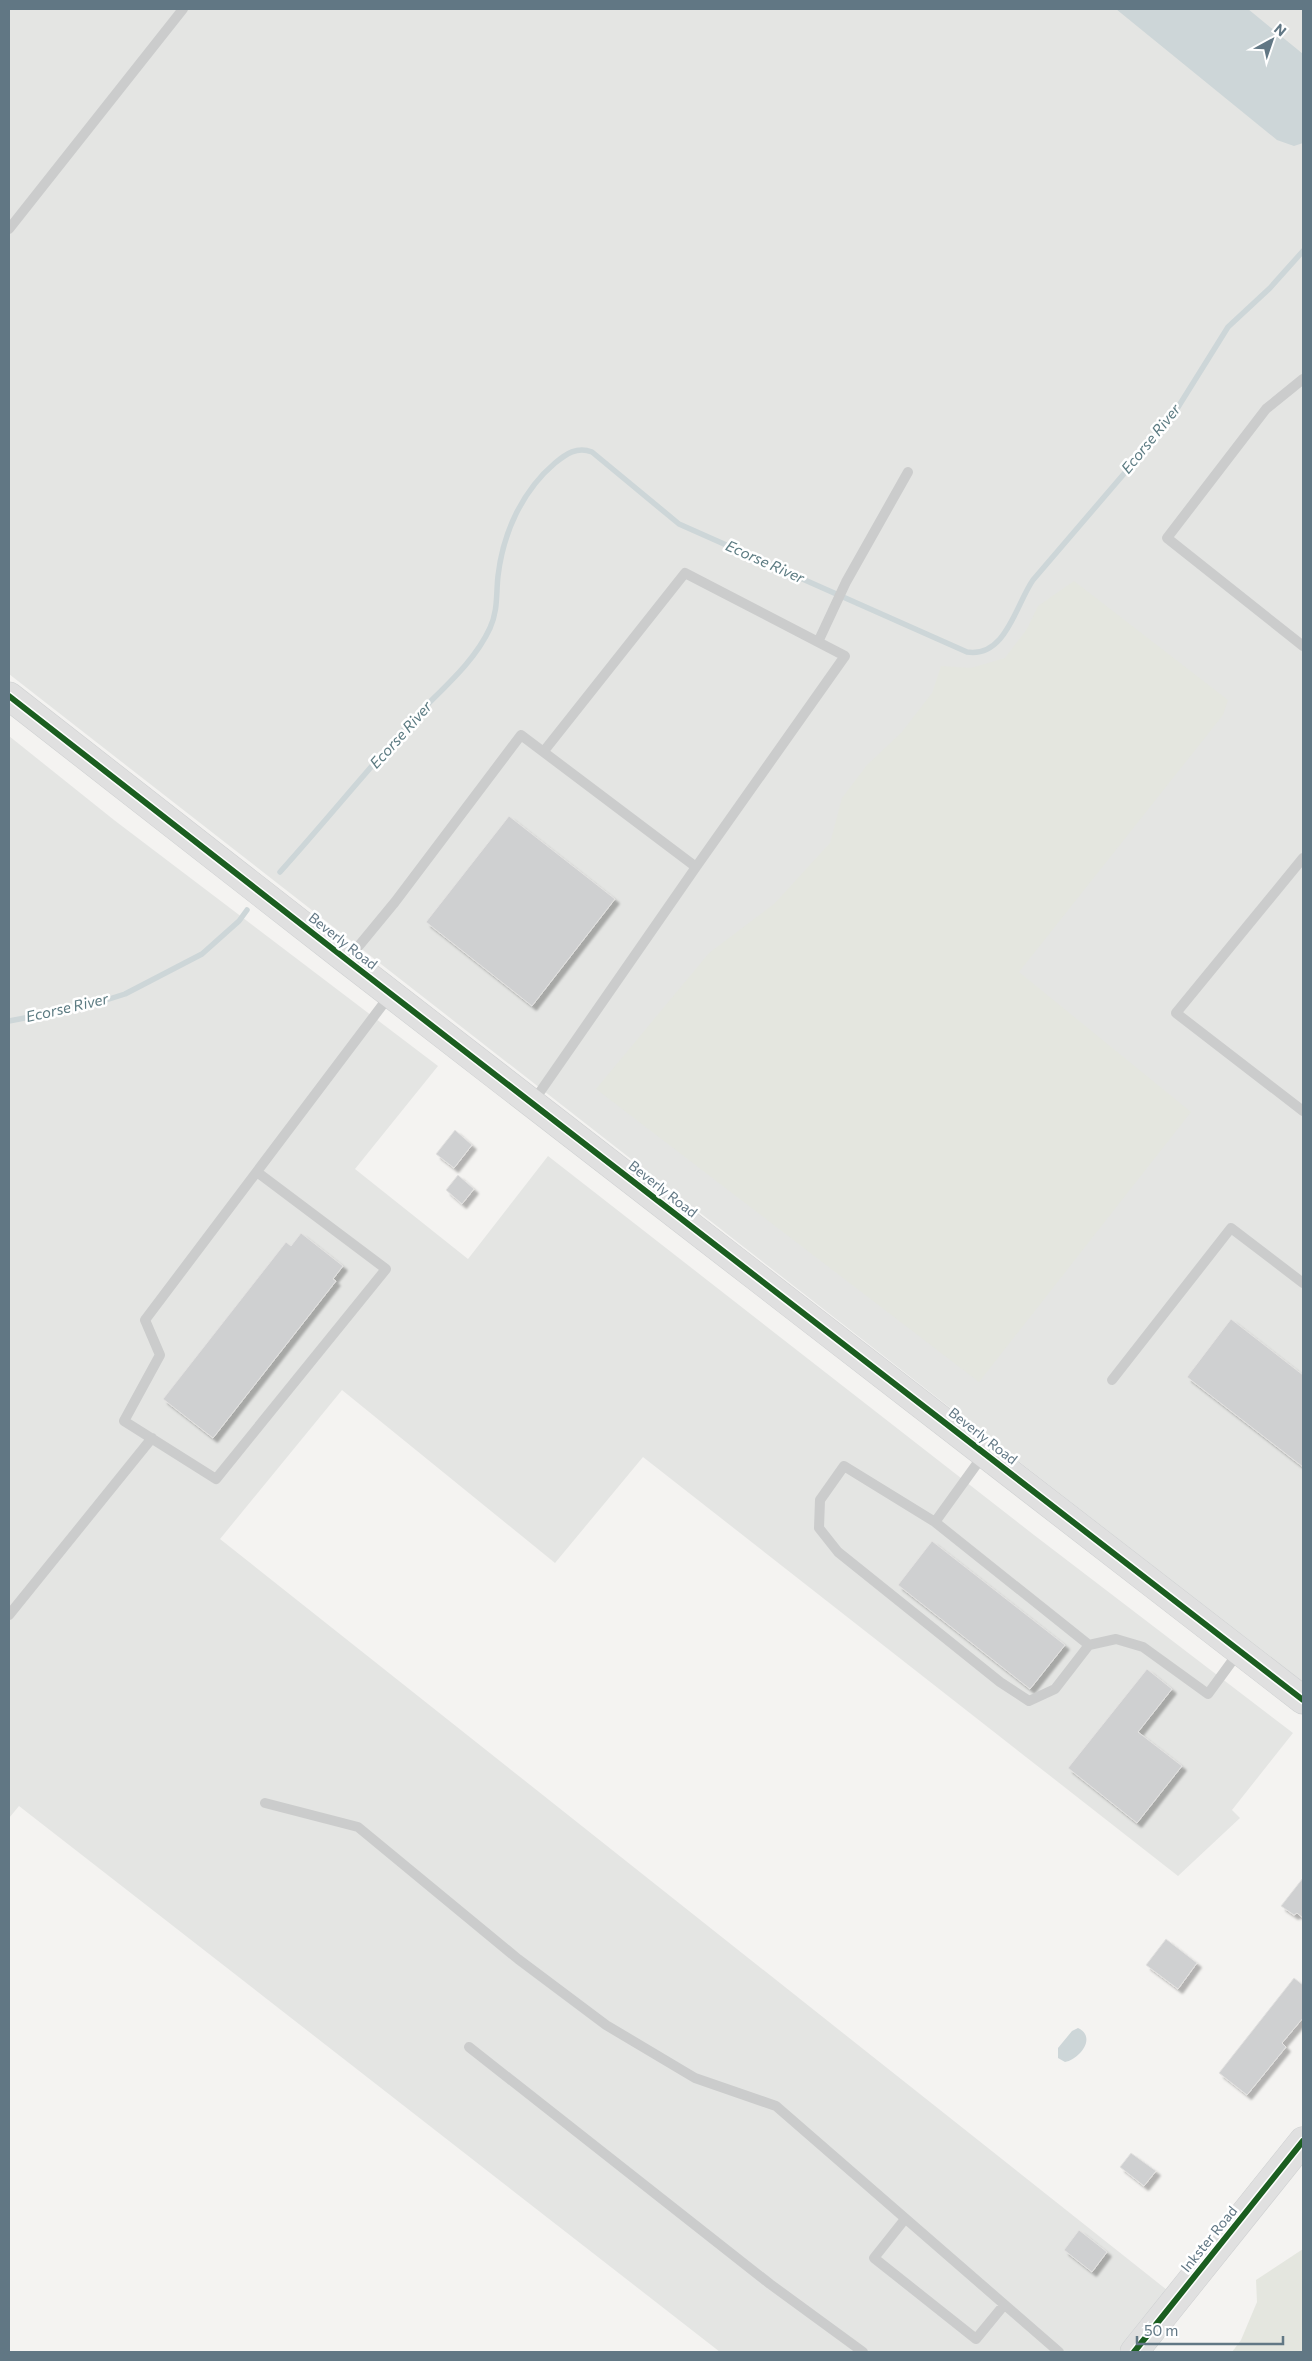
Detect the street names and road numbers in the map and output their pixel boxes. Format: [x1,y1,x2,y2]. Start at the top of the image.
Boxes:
street label: Beverly Road [306,909,381,973]
street label: Beverly Road [626,1157,701,1221]
street label: Beverly Road [946,1404,1021,1468]
street label: Inkster Road [1177,2202,1240,2275]

